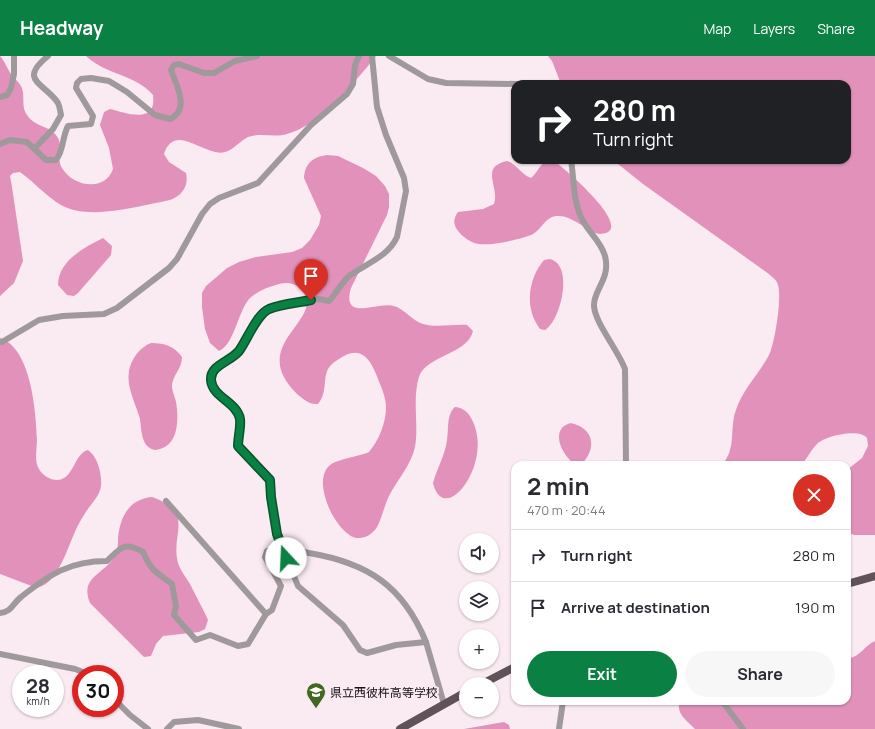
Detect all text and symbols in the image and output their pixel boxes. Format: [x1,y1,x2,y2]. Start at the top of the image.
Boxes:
text: Headway [20,15,103,41]
text: Map [703,19,731,38]
text: Layers [753,19,795,38]
text: Share [817,19,855,38]
text: 280 m [593,91,676,129]
icon: right [527,96,579,148]
text: Turn right [593,127,674,151]
pin [294,259,328,300]
icon: arrive [300,265,322,287]
text: 2 min [527,469,589,502]
button: close [793,474,835,516]
text: 470 m · 20:44 [527,501,606,519]
map controls [459,533,499,717]
button: sound [459,533,499,573]
position arrow [265,537,307,579]
icon: right [527,545,549,567]
text: Turn right [561,545,632,566]
text: 280 m [793,545,835,566]
button: layers [459,581,499,621]
icon: arrive [527,597,549,619]
text: Arrive at destination [561,597,710,618]
text: 190 m [795,597,835,618]
button: + [459,629,499,669]
button: Exit [527,651,677,697]
button: Share [685,651,835,697]
speed limit sign: 30 [72,665,124,717]
text: 28 [26,672,50,699]
button: − [459,677,499,717]
school or university icon: 県立西彼杵高等学校 [305,681,327,709]
place label: 県立西彼杵高等学校 [330,684,438,701]
text: km/h [26,694,50,708]

